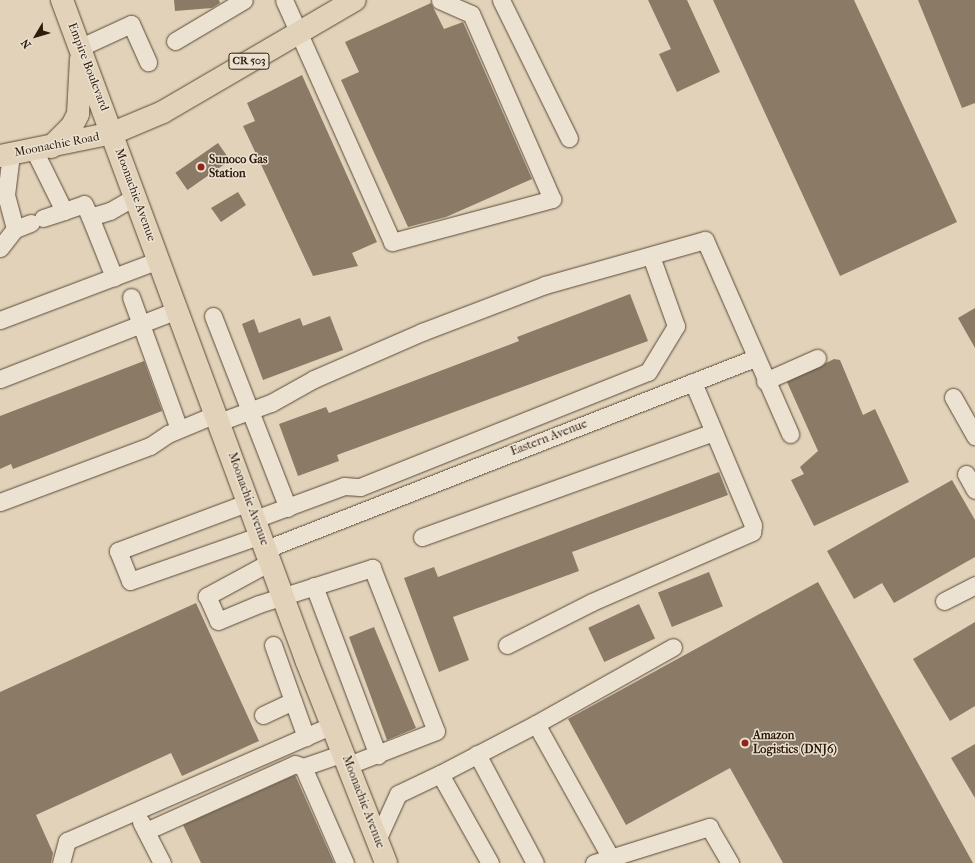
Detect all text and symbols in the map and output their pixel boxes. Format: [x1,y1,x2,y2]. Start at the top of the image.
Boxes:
north arrow [16,16,56,56]
street label: Empire Boulevard [65,21,111,113]
text: N [18,36,34,51]
road number: CR 503 [228,52,270,70]
street label: Moonachie Road [13,130,101,160]
street label: Moonachie Avenue [111,146,159,244]
place label: Sunoco Gas Station [209,153,267,181]
marker: Sunoco Gas Station [196,162,206,172]
street label: Eastern Avenue [509,417,589,459]
street label: Moonachie Avenue [224,450,272,548]
place label: Amazon Logistics (DNJ6) [753,729,837,757]
marker: Amazon Logistics (DNJ6) [740,738,750,748]
street label: Moonachie Avenue [339,754,387,850]

